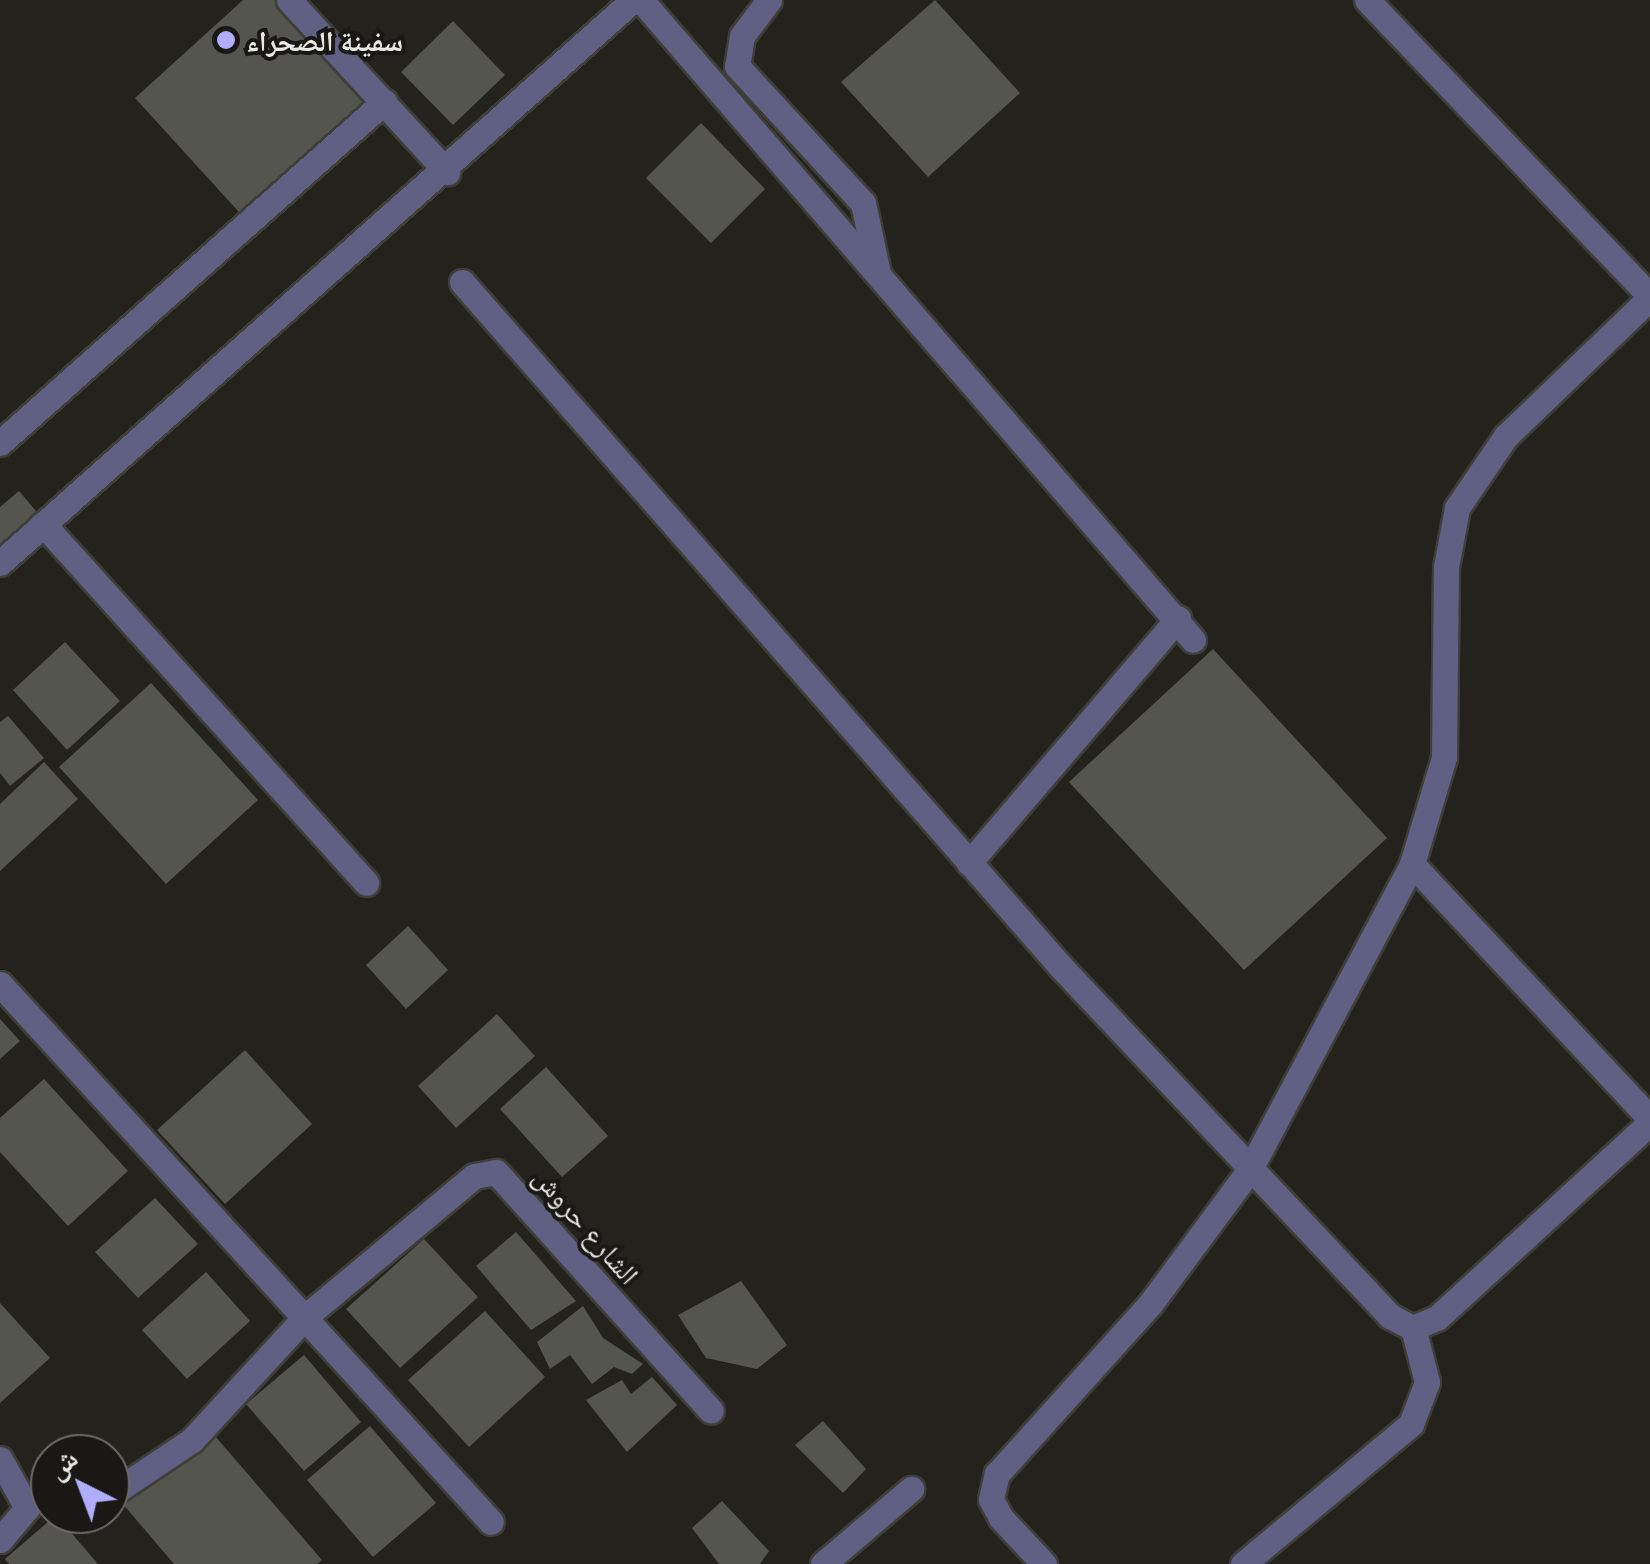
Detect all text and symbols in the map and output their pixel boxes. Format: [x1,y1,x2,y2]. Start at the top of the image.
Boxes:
place label: سفينة الصحراء [246,23,403,57]
marker: سفينة الصحراء [215,29,237,51]
street label: الشارع حروش [527,1160,647,1290]
north arrow [30,1434,130,1534]
text: ش [39,1441,84,1486]

